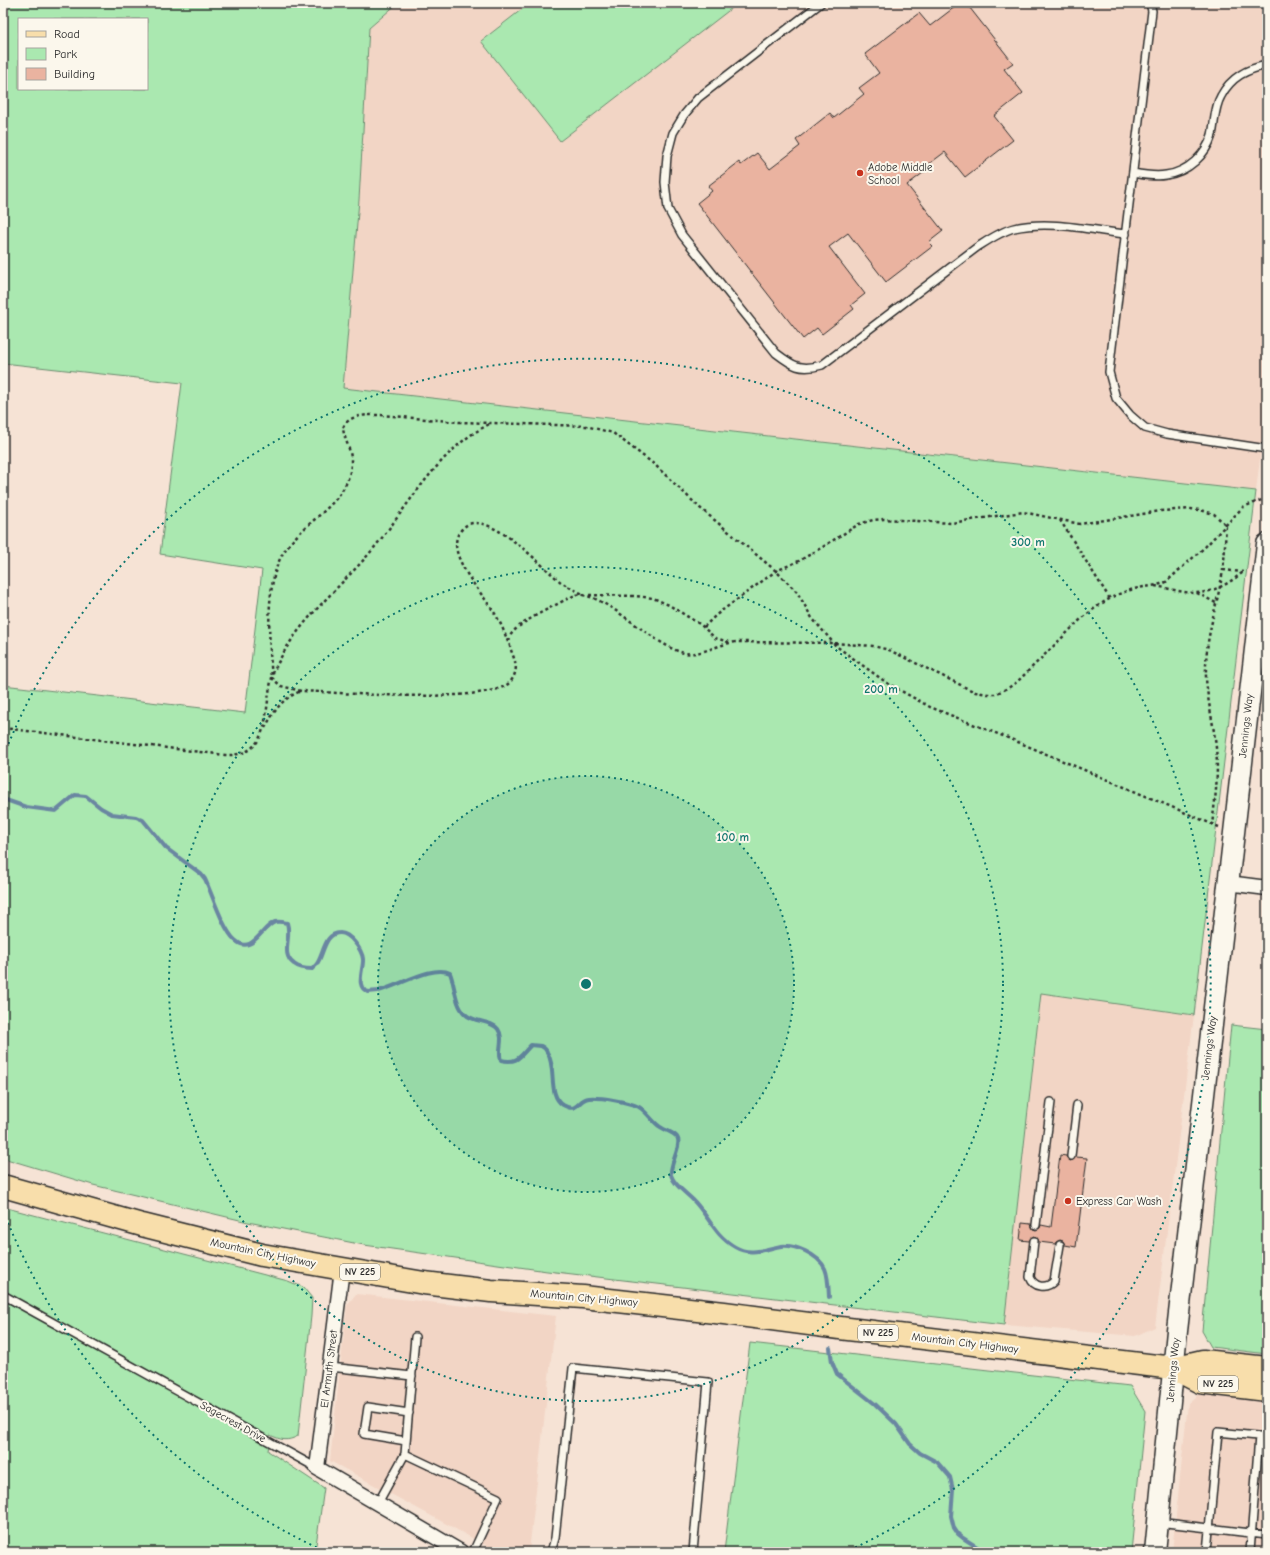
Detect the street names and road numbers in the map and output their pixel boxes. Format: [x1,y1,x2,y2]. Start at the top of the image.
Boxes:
street label: Jennings Way [1236,693,1256,759]
street label: Jennings Way [1199,1015,1219,1081]
street label: Mountain City Highway [209,1235,317,1271]
road number: NV 225 [340,1264,380,1280]
street label: Mountain City Highway [530,1287,638,1309]
road number: NV 225 [858,1325,898,1341]
street label: El Armuth Street [318,1328,340,1409]
street label: Mountain City Highway [911,1330,1019,1356]
street label: Jennings Way [1164,1337,1182,1403]
road number: NV 225 [1198,1376,1238,1392]
street label: Sagecrest Drive [198,1399,269,1446]

